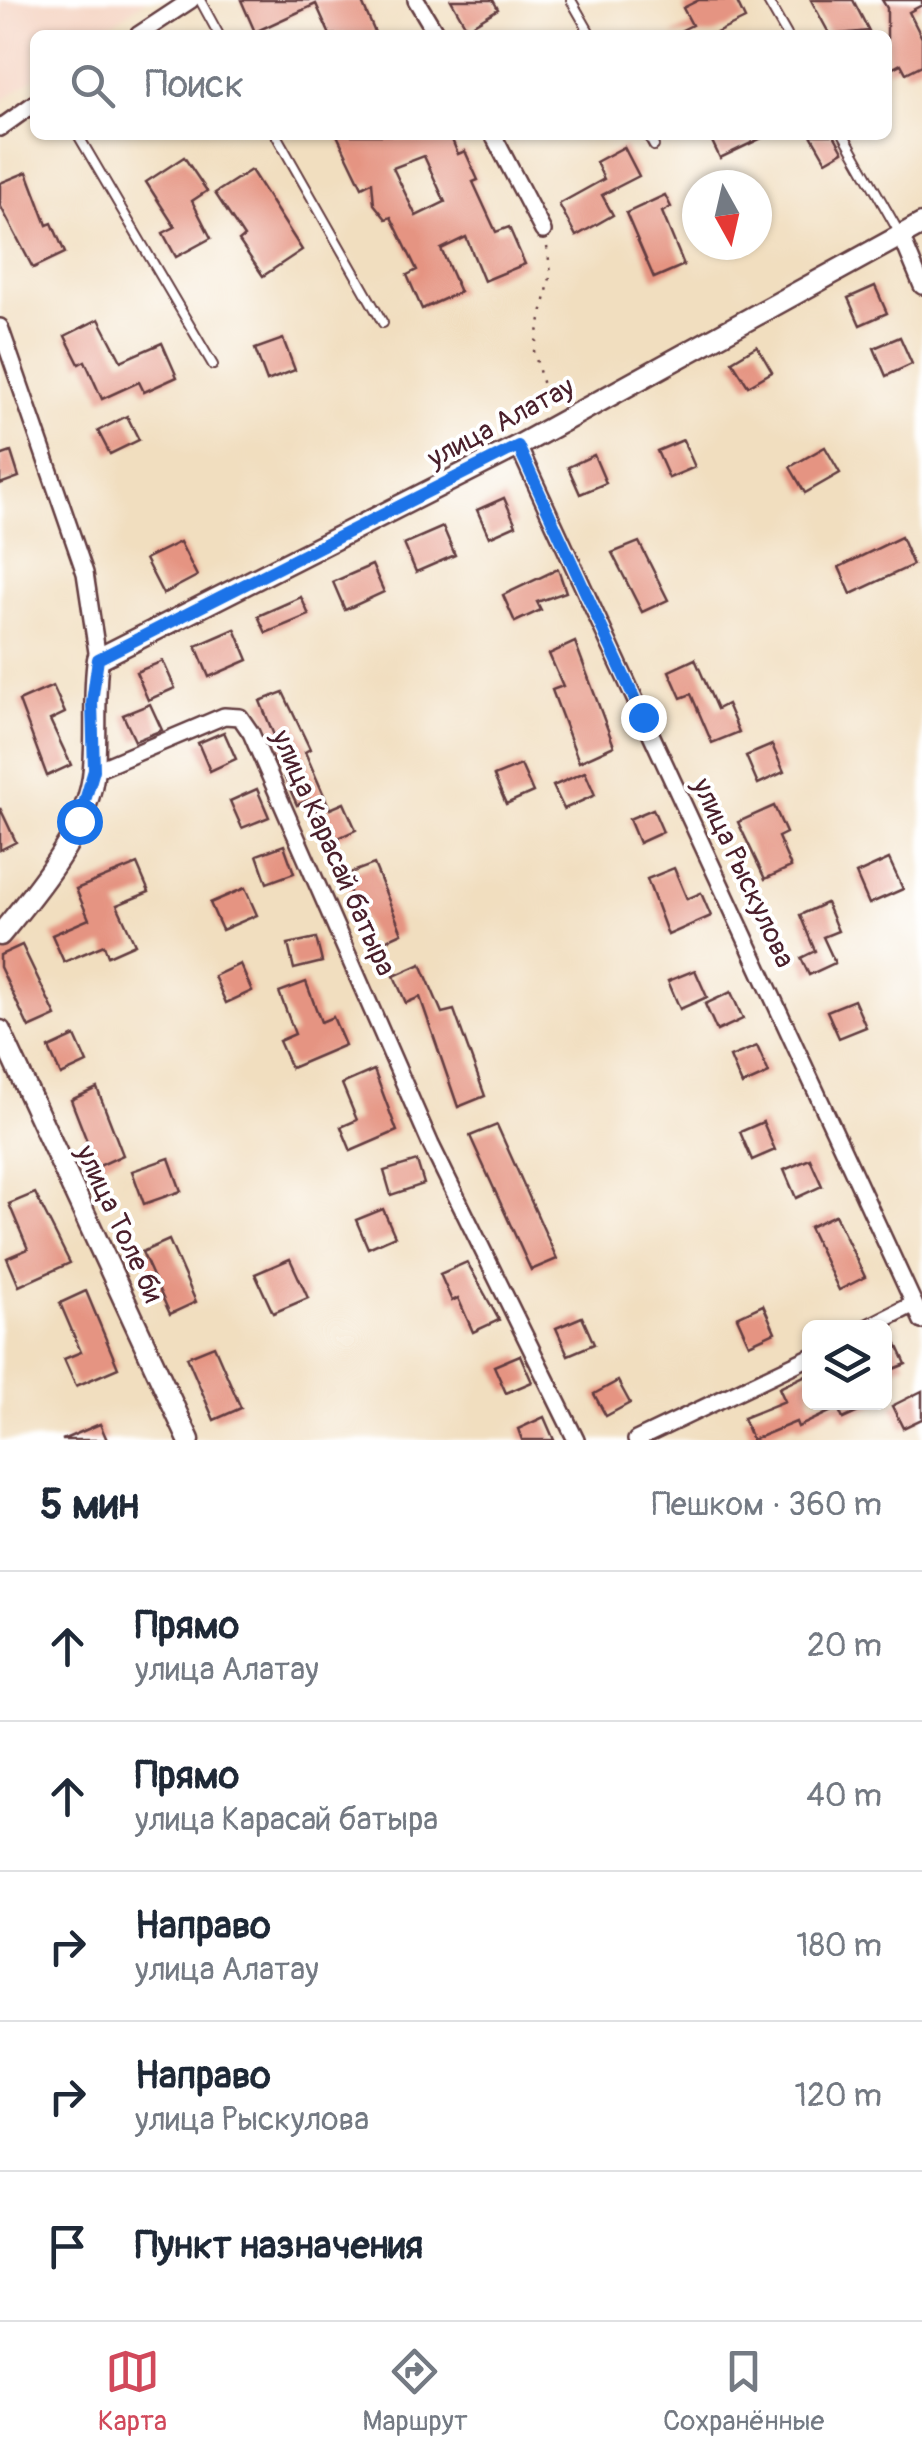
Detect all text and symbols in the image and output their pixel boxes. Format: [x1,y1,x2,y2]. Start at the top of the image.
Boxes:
search box [30,30,892,140]
icon: search [65,58,120,113]
text: Поиск [145,61,244,109]
north arrow [682,170,772,260]
street label: улица Алатау [421,370,580,477]
route end [621,695,667,741]
street label: улица Карасай батыра [263,724,403,981]
street label: улица Рыскулова [683,772,802,973]
route start [57,799,103,845]
street label: улица Толе би [67,1139,171,1308]
map controls [802,1320,892,1410]
button: layers [802,1320,892,1410]
text: 5 мин [40,1479,139,1531]
text: Пешком · 360 m [652,1485,882,1525]
text: Прямо [135,1602,239,1650]
icon: ahead [40,1619,95,1674]
text: 20 m [807,1626,882,1666]
text: улица Алатау [135,1650,319,1690]
text: Прямо [135,1752,239,1800]
icon: ahead [40,1769,95,1824]
text: 40 m [806,1776,882,1816]
text: улица Карасай батыра [135,1800,438,1840]
text: Направо [135,1902,271,1950]
icon: right [40,1919,95,1974]
text: 180 m [796,1926,882,1966]
text: улица Алатау [135,1950,319,1990]
text: Направо [135,2052,271,2100]
icon: right [40,2069,95,2124]
text: 120 m [794,2076,882,2116]
text: улица Рыскулова [135,2100,369,2140]
icon: arrive [40,2219,95,2274]
text: Пункт назначения [135,2222,423,2270]
tab: Карта [98,2344,167,2439]
tab: Маршрут [362,2344,468,2439]
tab: Сохранённые [663,2344,824,2439]

